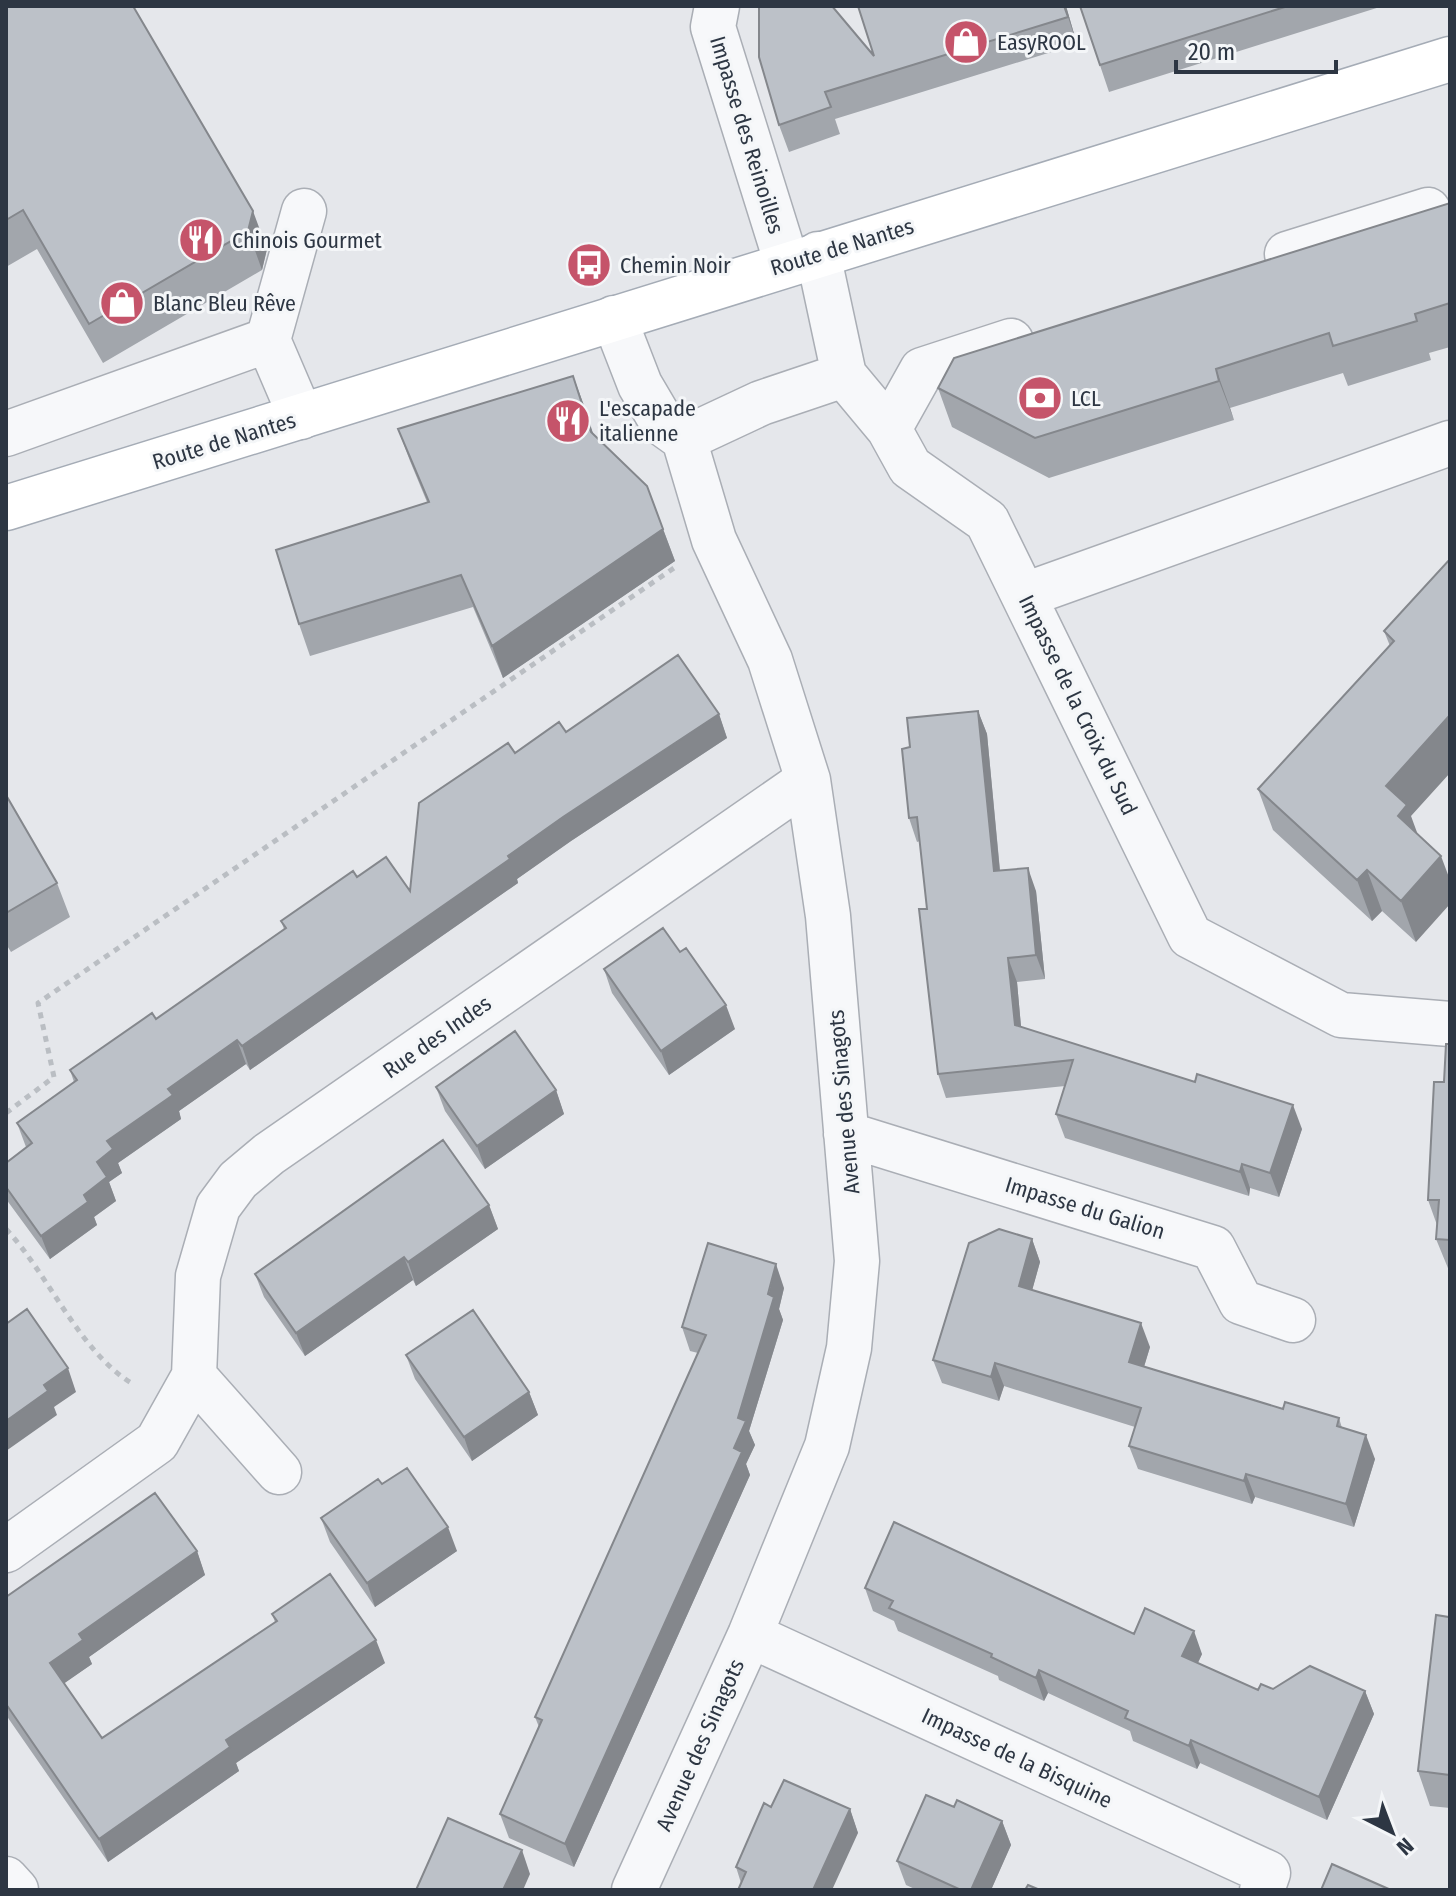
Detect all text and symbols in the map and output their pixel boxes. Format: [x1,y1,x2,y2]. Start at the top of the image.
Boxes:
shop icon: EasyROOL [942,18,990,66]
scale bar [1176,24,1336,74]
place label: EasyROOL [997,29,1086,56]
street label: Impasse des Reinoilles [704,33,790,237]
text: 20 m [1188,38,1235,66]
street label: Route de Nantes [767,212,917,282]
restaurant icon: Chinois Gourmet [177,216,225,264]
place label: Chinois Gourmet [232,227,383,254]
bus stop icon: Chemin Noir [565,241,613,289]
place label: Chemin Noir [620,252,731,279]
shop icon: Blanc Bleu Rêve [98,279,146,327]
place label: Blanc Bleu Rêve [153,290,296,317]
bank icon: LCL [1016,374,1064,422]
place label: LCL [1071,385,1101,412]
place label: L'escapade italienne [599,395,696,447]
restaurant icon: L'escapade italienne [544,397,592,445]
street label: Route de Nantes [149,406,299,476]
street label: Impasse de la Croix du Sud [1013,591,1143,819]
street label: Rue des Indes [378,990,496,1084]
street label: Avenue des Sinagots [822,1009,866,1195]
street label: Impasse du Galion [1002,1171,1168,1245]
street label: Avenue des Sinagots [650,1655,750,1835]
street label: Impasse de la Bisquine [917,1702,1117,1814]
north arrow [1352,1792,1432,1872]
text: N [1391,1832,1419,1861]

